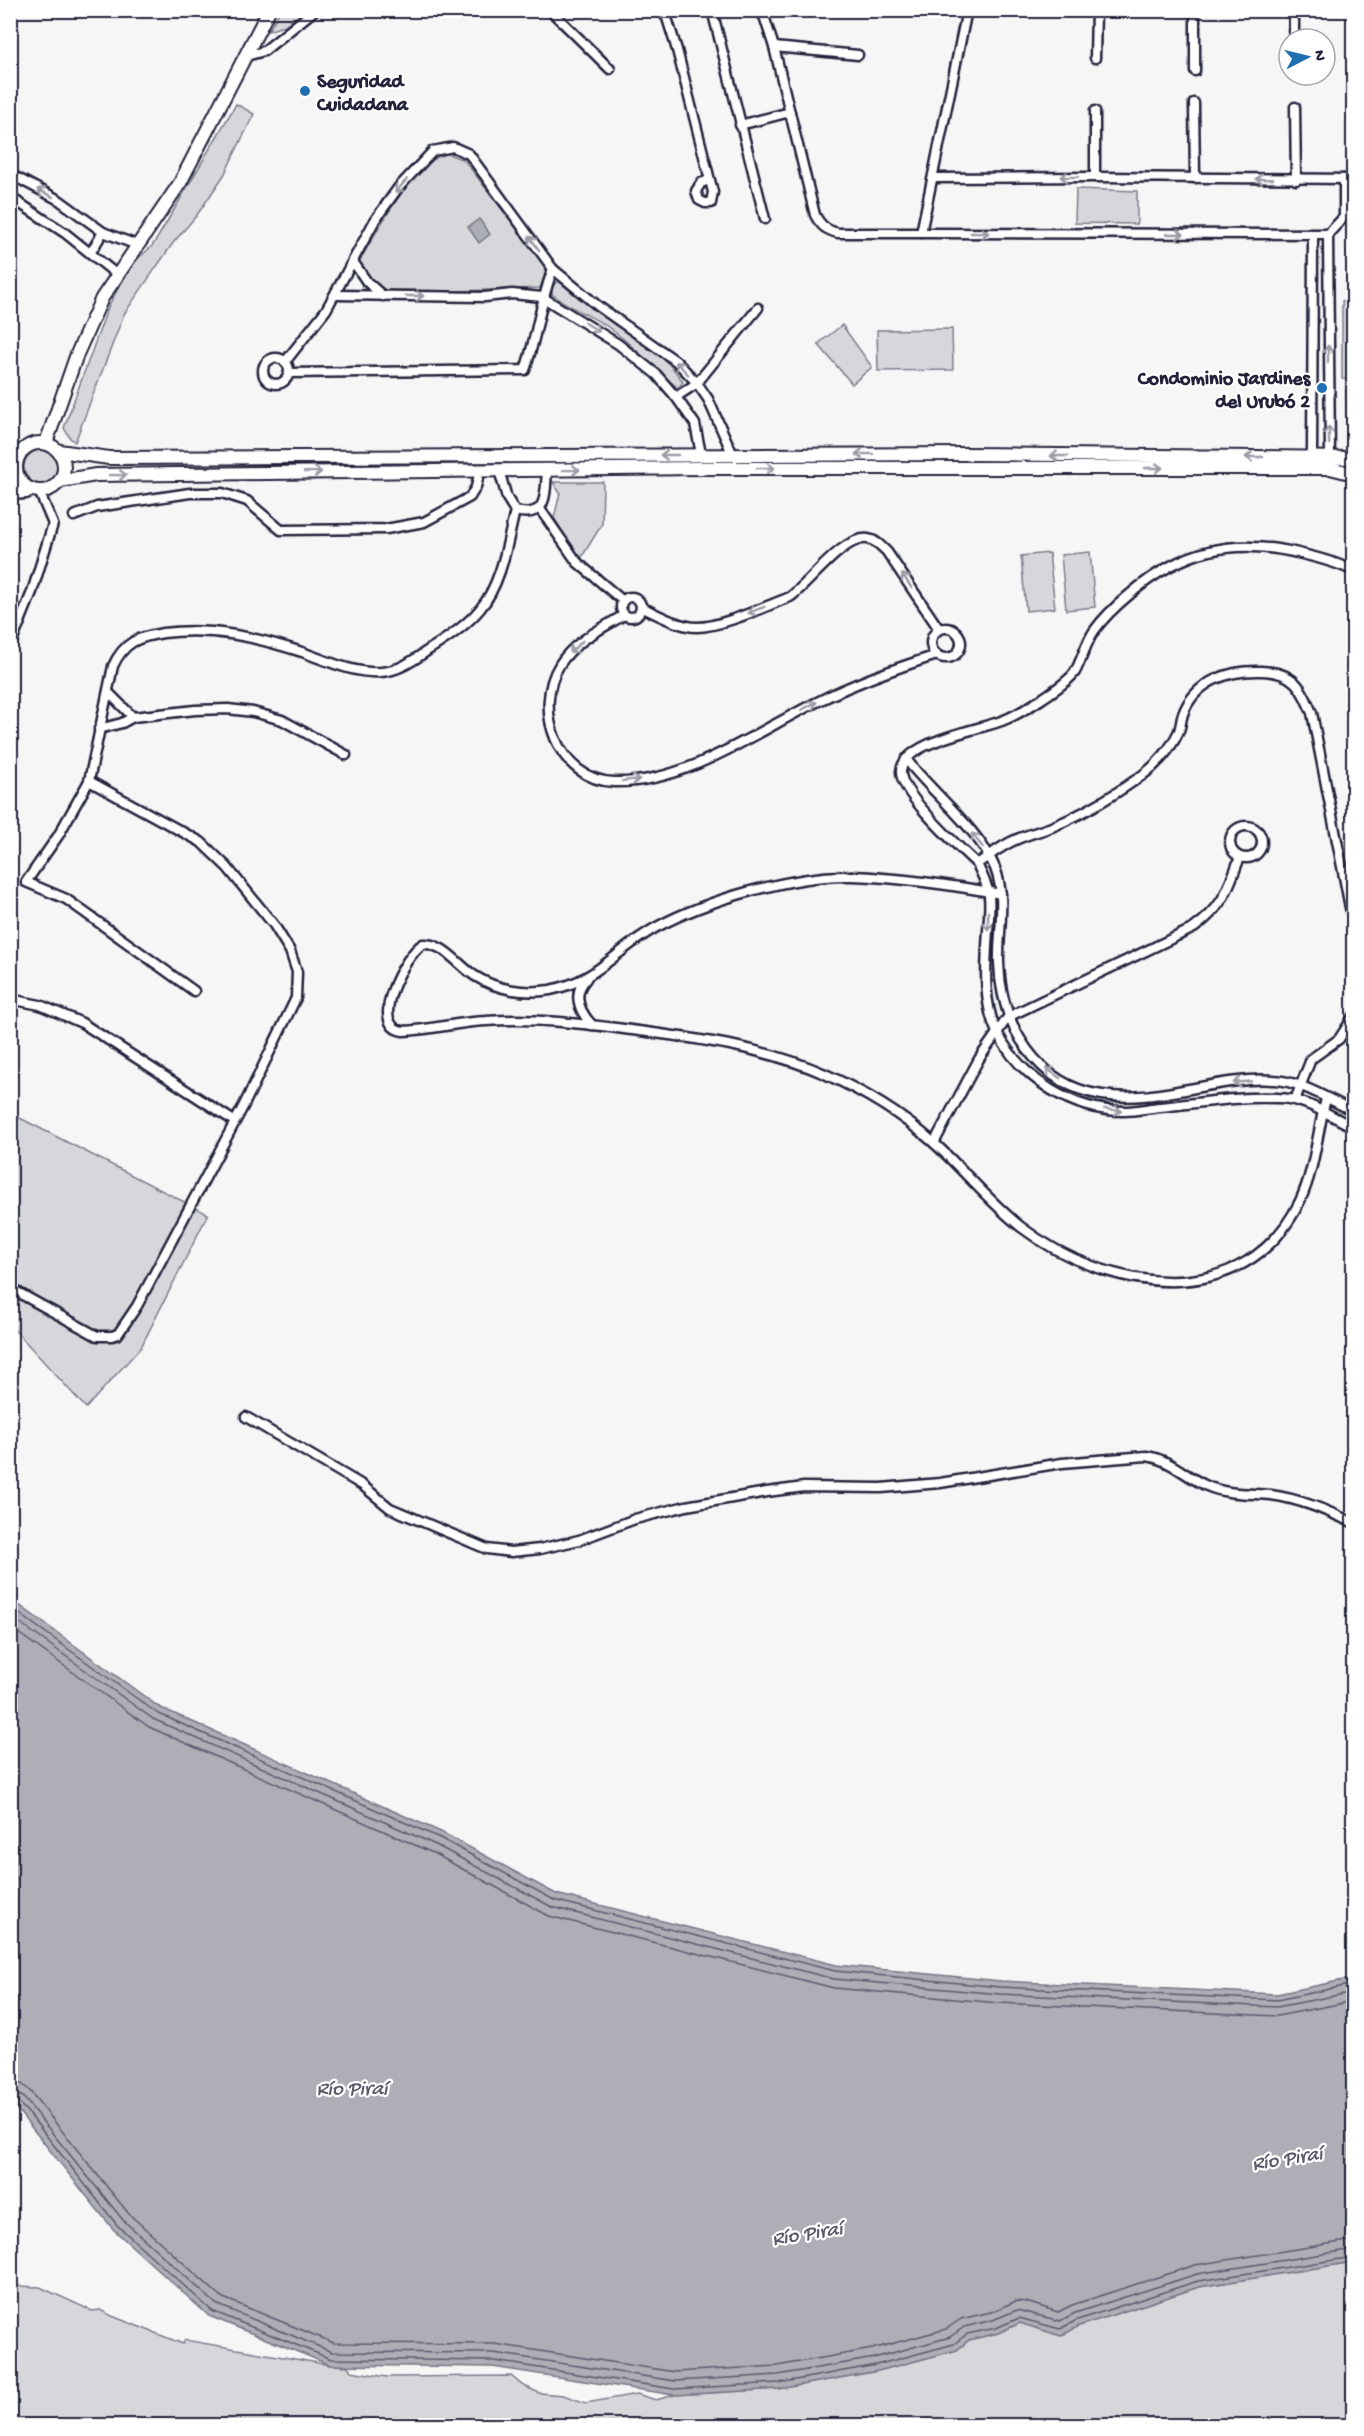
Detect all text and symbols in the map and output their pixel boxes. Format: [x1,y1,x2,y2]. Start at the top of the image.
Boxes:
north arrow [1277,27,1337,87]
text: N [1308,49,1329,62]
place label: Seguridad Cuidadana [316,72,409,118]
marker: Seguridad Cuidadana [298,84,312,98]
one-way arrow [1060,171,1080,183]
one-way arrow [1255,173,1275,185]
one-way arrow [394,178,408,193]
one-way arrow [36,187,54,198]
one-way arrow [969,227,989,239]
one-way arrow [1164,228,1184,240]
one-way arrow [528,235,540,251]
one-way arrow [405,290,425,302]
one-way arrow [583,322,600,334]
one-way arrow [1322,344,1334,364]
one-way arrow [675,360,689,375]
place label: Condominio Jardines del Urubó 2 [1137,369,1312,415]
marker: Condominio Jardines del Urubó 2 [1315,381,1329,395]
one-way arrow [1323,425,1335,445]
one-way arrow [854,448,874,460]
one-way arrow [659,449,679,461]
one-way arrow [1049,450,1069,461]
one-way arrow [1244,451,1264,463]
one-way arrow [756,462,776,474]
one-way arrow [1144,462,1164,474]
one-way arrow [561,464,581,476]
one-way arrow [303,466,323,478]
one-way arrow [108,469,128,481]
one-way arrow [901,573,913,590]
one-way arrow [747,605,766,616]
one-way arrow [568,640,583,655]
one-way arrow [800,700,818,711]
one-way arrow [620,774,640,785]
one-way arrow [970,832,983,848]
one-way arrow [983,910,994,930]
one-way arrow [1046,1067,1062,1079]
one-way arrow [1233,1076,1253,1087]
one-way arrow [1102,1105,1122,1116]
water label: Río Piraí [316,2078,392,2103]
water label: Río Piraí [1250,2142,1329,2178]
water label: Río Piraí [770,2217,849,2253]

